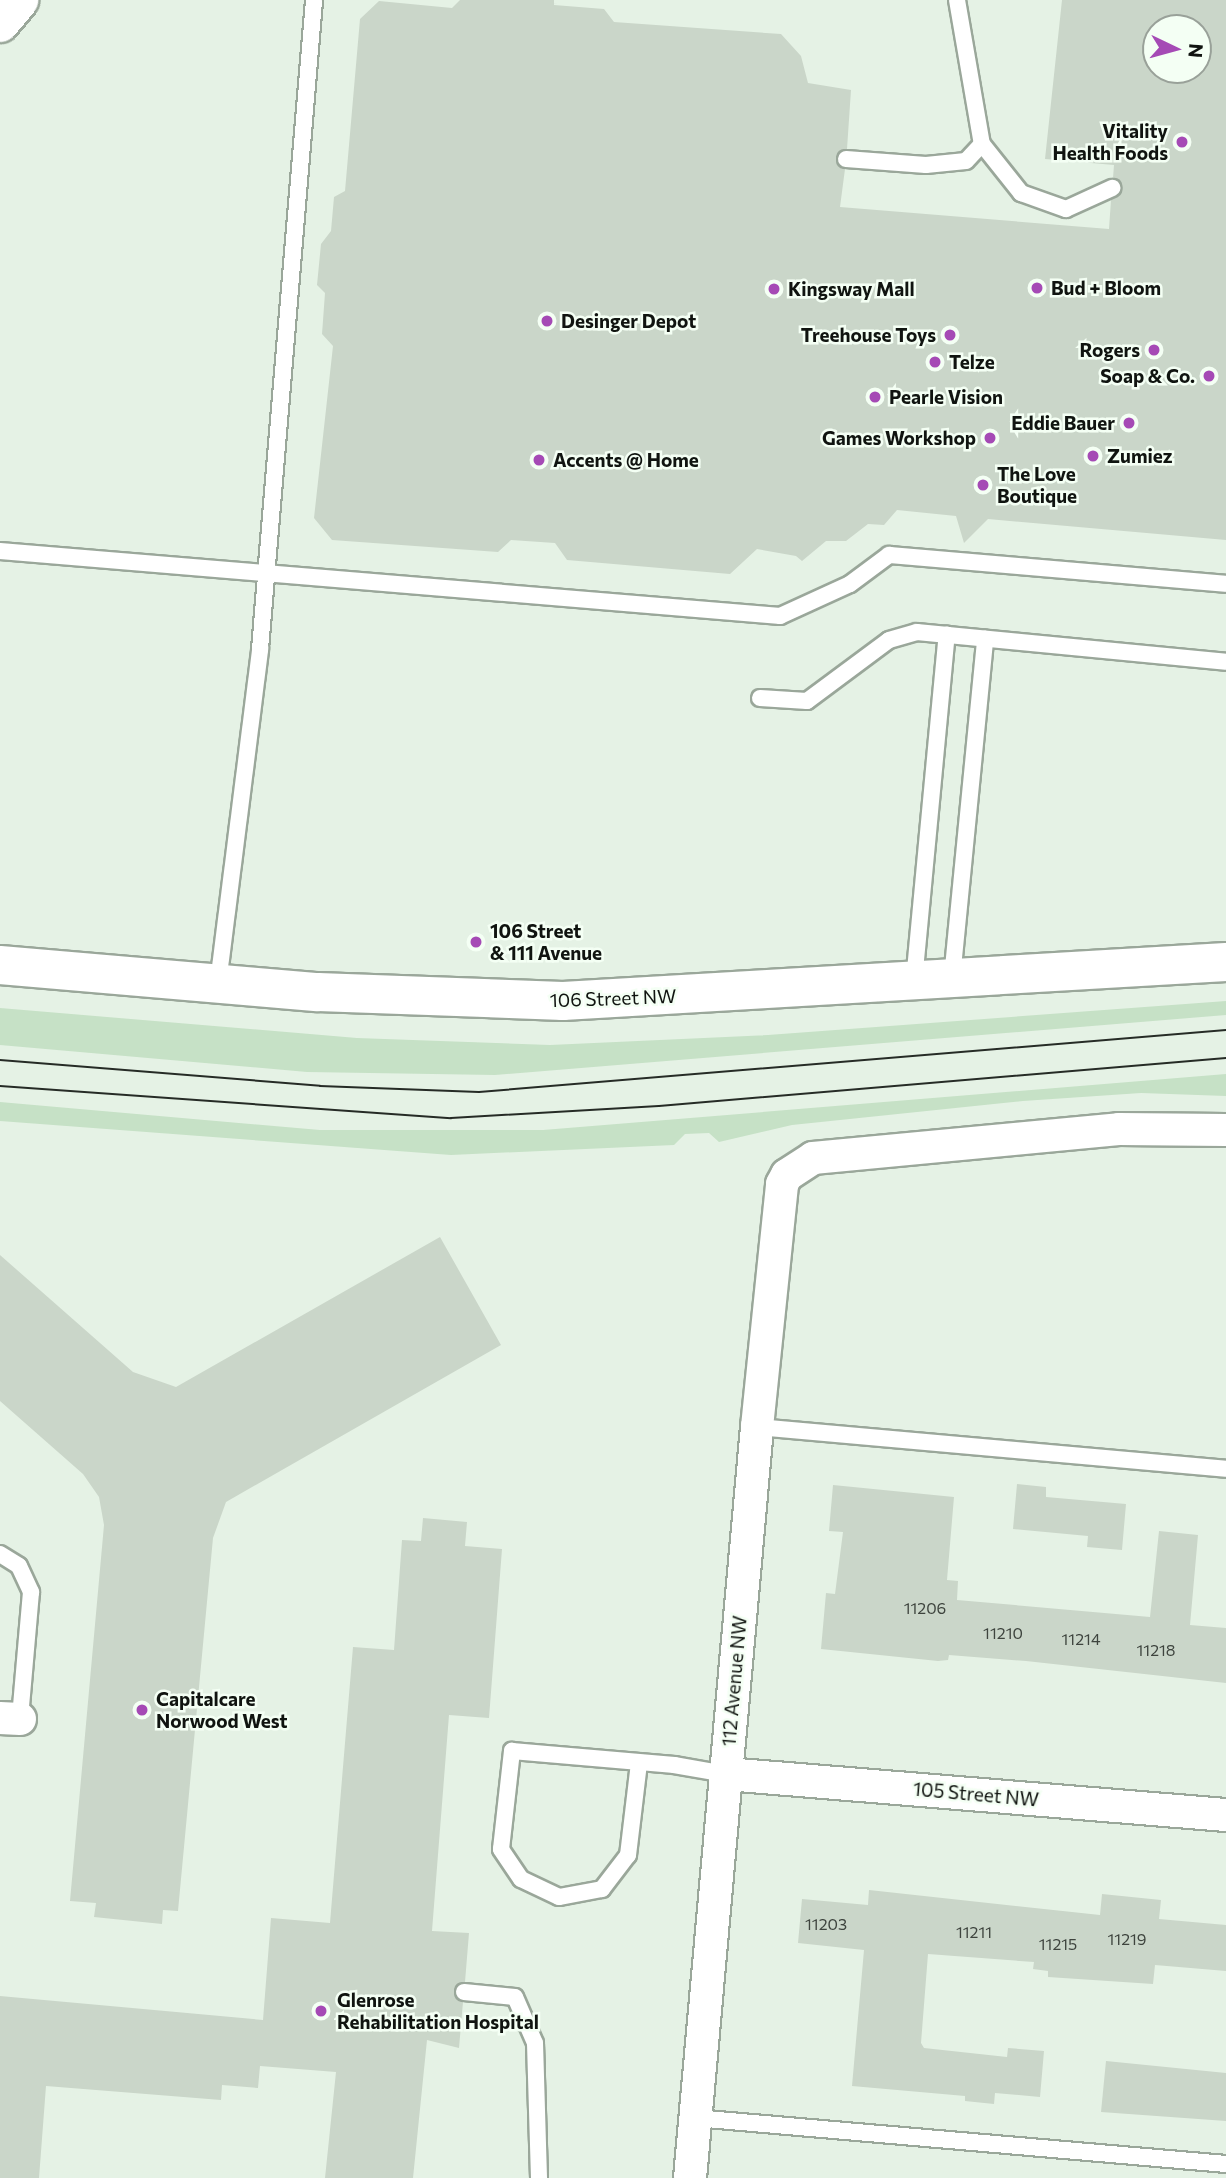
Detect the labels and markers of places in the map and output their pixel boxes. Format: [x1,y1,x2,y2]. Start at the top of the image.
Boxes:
place label: Vitality Health Foods [1052,120,1168,164]
marker: Vitality Health Foods [1174,134,1190,150]
place label: Bud + Bloom [1051,277,1161,299]
place label: Kingsway Mall [788,278,915,300]
marker: Bud + Bloom [1029,280,1045,296]
marker: Kingsway Mall [766,281,782,297]
place label: Desinger Depot [561,310,696,332]
marker: Desinger Depot [539,313,555,329]
place label: Treehouse Toys [801,324,936,346]
marker: Treehouse Toys [942,327,958,343]
place label: Rogers [1080,339,1140,361]
marker: Rogers [1146,342,1162,358]
place label: Telze [949,351,995,373]
marker: Telze [927,354,943,370]
place label: Soap & Co. [1100,365,1195,387]
marker: Soap & Co. [1201,368,1217,384]
place label: Pearle Vision [889,386,1003,408]
marker: Pearle Vision [867,389,883,405]
place label: Eddie Bauer [1011,412,1115,434]
marker: Eddie Bauer [1121,415,1137,431]
place label: Games Workshop [822,427,976,449]
marker: Games Workshop [982,430,998,446]
place label: Zumiez [1107,445,1173,467]
marker: Zumiez [1085,448,1101,464]
place label: Accents @ Home [553,449,699,471]
marker: Accents @ Home [531,452,547,468]
place label: The Love Boutique [997,463,1077,507]
marker: The Love Boutique [975,477,991,493]
place label: 106 Street & 111 Avenue [490,920,602,964]
marker: 106 Street & 111 Avenue [468,934,484,950]
place label: Capitalcare Norwood West [156,1688,288,1732]
marker: Capitalcare Norwood West [134,1702,150,1718]
place label: Glenrose Rehabilitation Hospital [337,1989,539,2033]
marker: Glenrose Rehabilitation Hospital [311,2001,331,2021]

